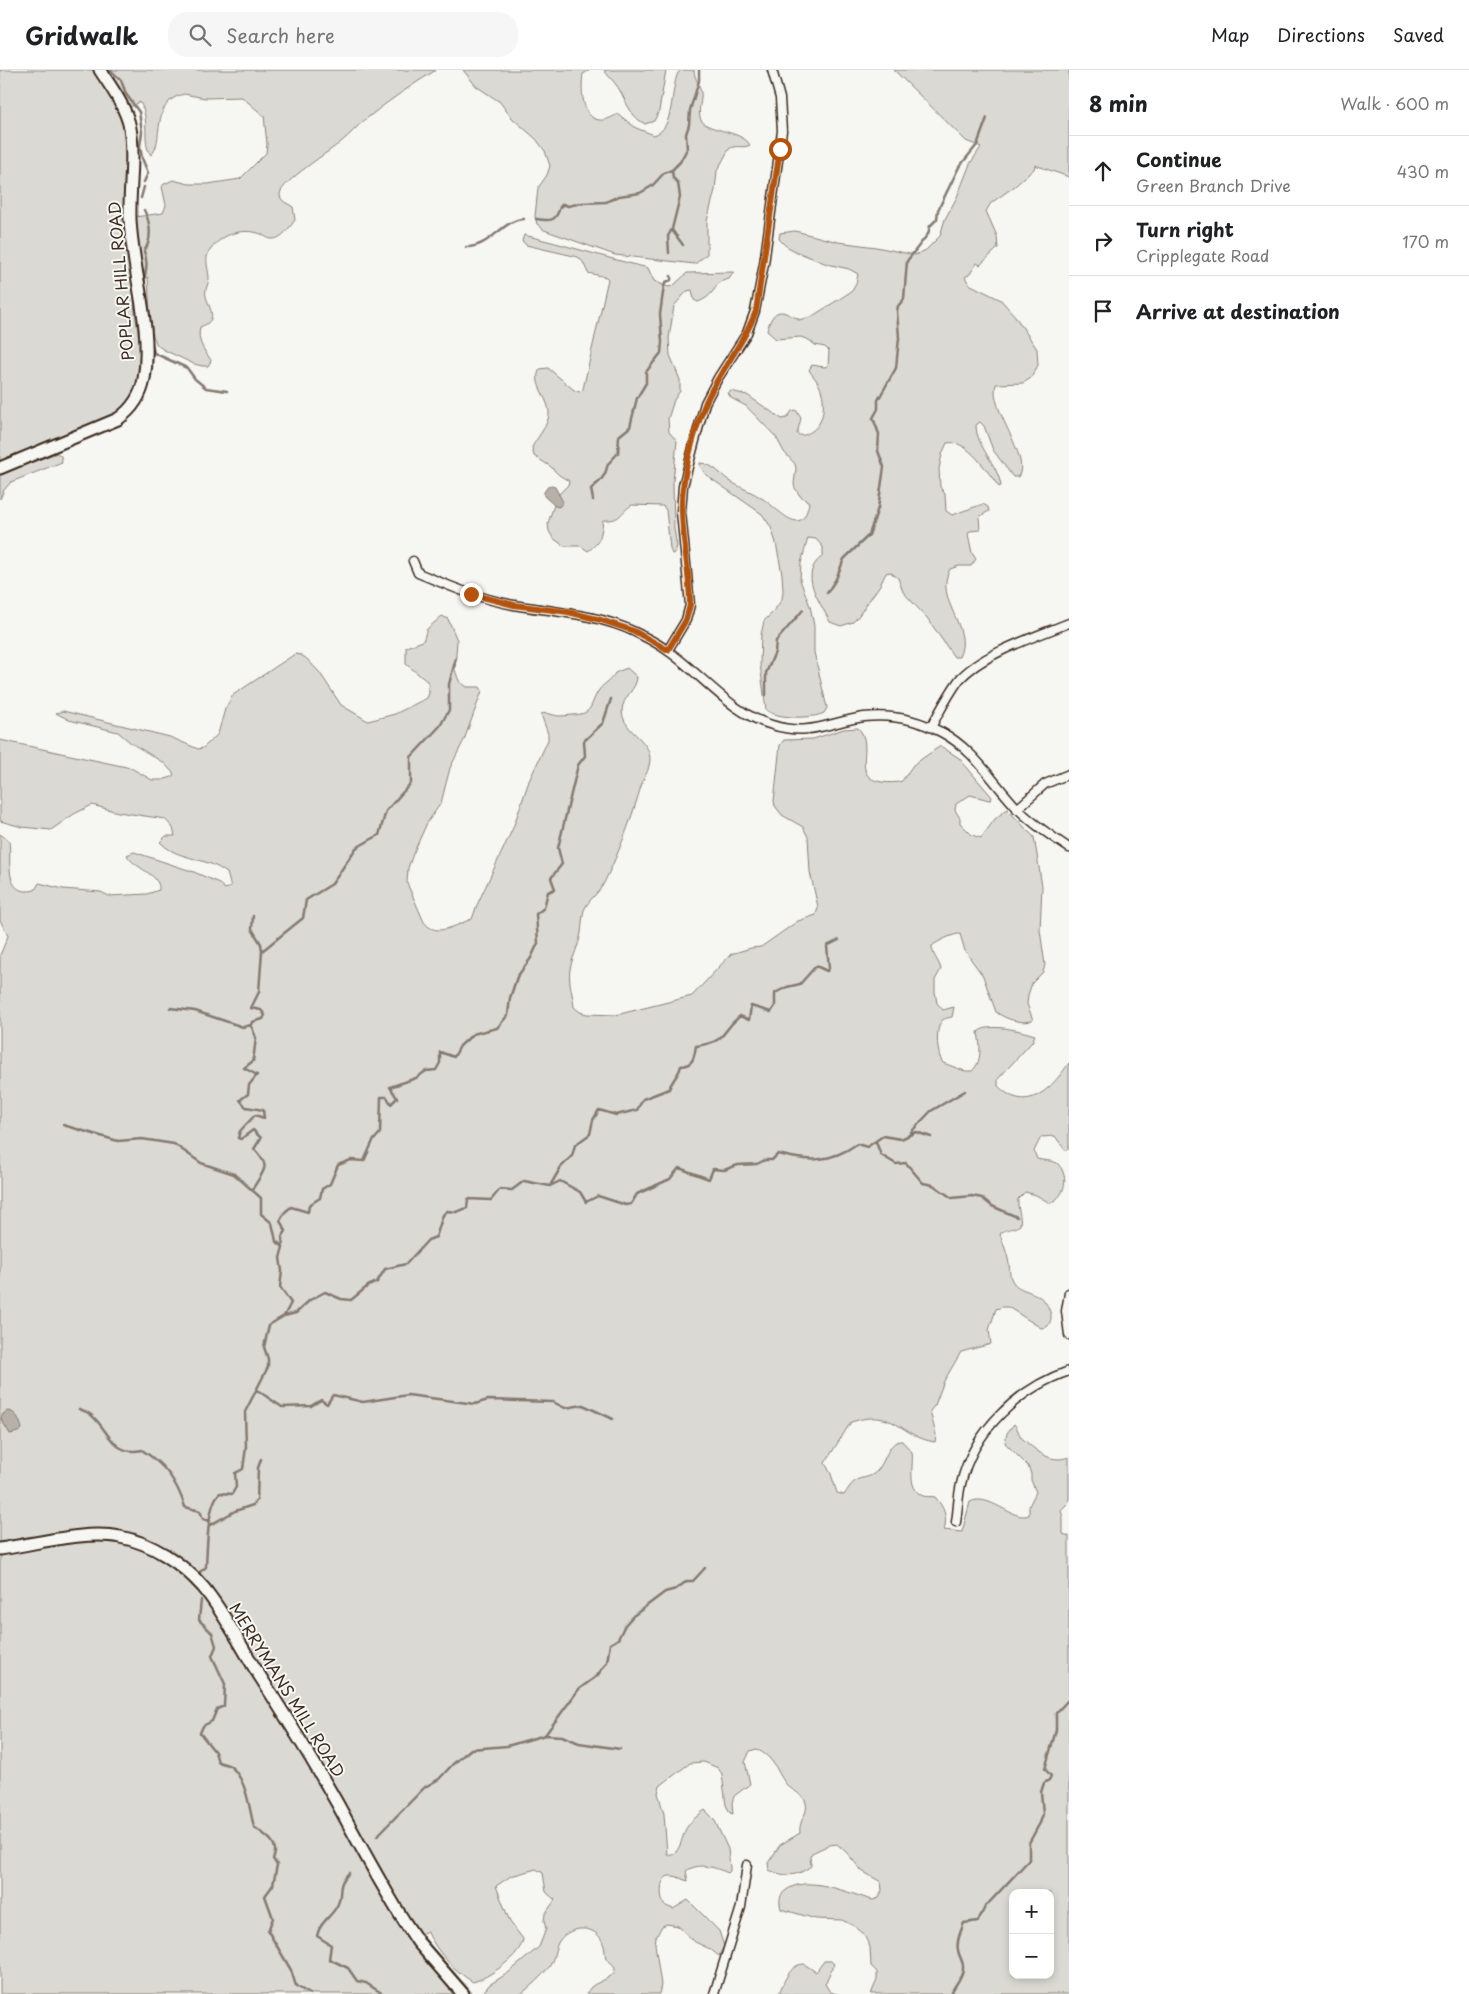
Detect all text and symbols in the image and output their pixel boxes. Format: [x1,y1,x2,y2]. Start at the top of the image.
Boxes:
search box [168,12,518,57]
text: Gridwalk [25,17,138,53]
icon: search [186,21,214,49]
text: Search here [226,21,335,49]
text: Map [1211,21,1249,48]
text: Directions [1277,21,1365,48]
text: Saved [1393,21,1444,48]
text: 8 min [1089,87,1148,119]
text: Walk · 600 m [1341,91,1449,115]
route start [769,138,792,161]
text: Continue [1136,145,1222,173]
icon: ahead [1089,157,1117,185]
text: 430 m [1397,159,1449,183]
text: Green Branch Drive [1136,173,1291,197]
street label: POPLAR HILL ROAD [101,200,139,362]
text: Turn right [1136,215,1234,243]
icon: right [1089,227,1117,255]
text: 170 m [1403,229,1449,253]
text: Cripplegate Road [1136,243,1269,267]
icon: arrive [1089,297,1117,325]
text: Arrive at destination [1136,297,1340,325]
route end [460,583,483,606]
street label: MERRYMANS MILL ROAD [224,1597,352,1781]
map controls [1009,1889,1054,1979]
button: + [1009,1889,1054,1934]
button: − [1009,1934,1054,1979]

